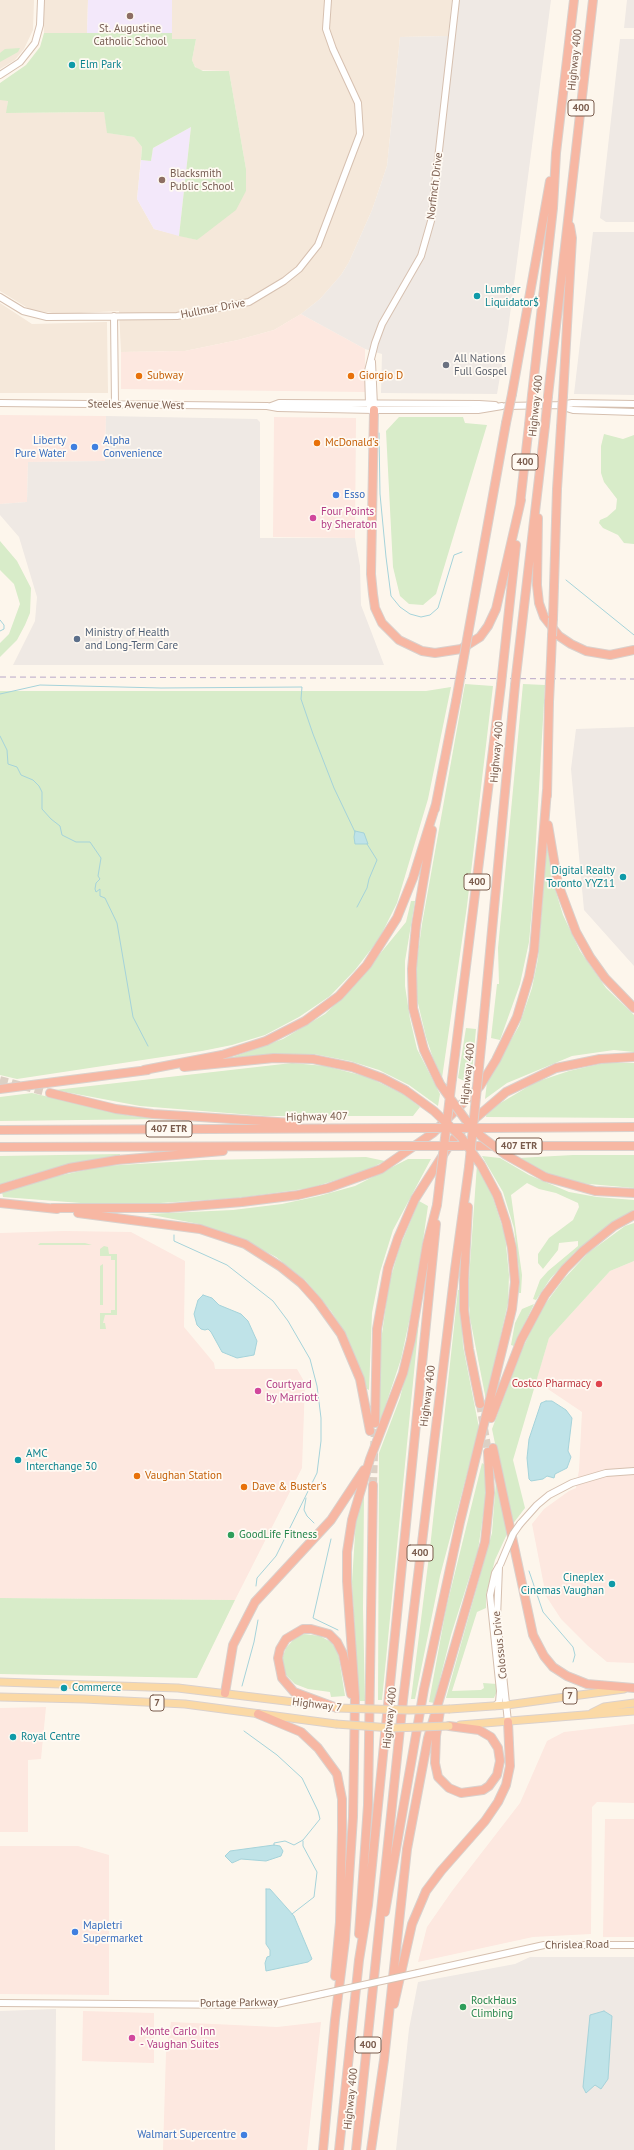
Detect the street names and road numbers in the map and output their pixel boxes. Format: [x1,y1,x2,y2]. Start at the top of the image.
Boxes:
street label: Highway 400 [565,29,585,91]
road number: 400 [568,100,594,116]
street label: Norfinch Drive [424,152,446,220]
street label: Hullmar Drive [180,296,246,322]
street label: Highway 400 [526,375,546,437]
street label: Steeles Avenue West [88,398,184,412]
road number: 400 [512,454,538,470]
street label: Highway 400 [488,721,506,783]
road number: 400 [464,874,490,890]
street label: Highway 400 [458,1043,478,1105]
street label: Highway 407 [286,1110,348,1124]
road number: 407 ETR [146,1121,192,1137]
road number: 407 ETR [496,1138,542,1154]
street label: Highway 400 [418,1364,438,1428]
road number: 400 [407,1545,433,1561]
street label: Colossus Drive [490,1610,510,1680]
street label: Highway 400 [380,1687,400,1749]
road number: 7 [563,1688,577,1704]
road number: 7 [150,1695,164,1711]
street label: Highway 7 [291,1695,343,1715]
street label: Chrislea Road [545,1938,609,1952]
street label: Portage Parkway [200,1996,278,2010]
road number: 400 [355,2037,381,2053]
street label: Highway 400 [341,2068,361,2130]

